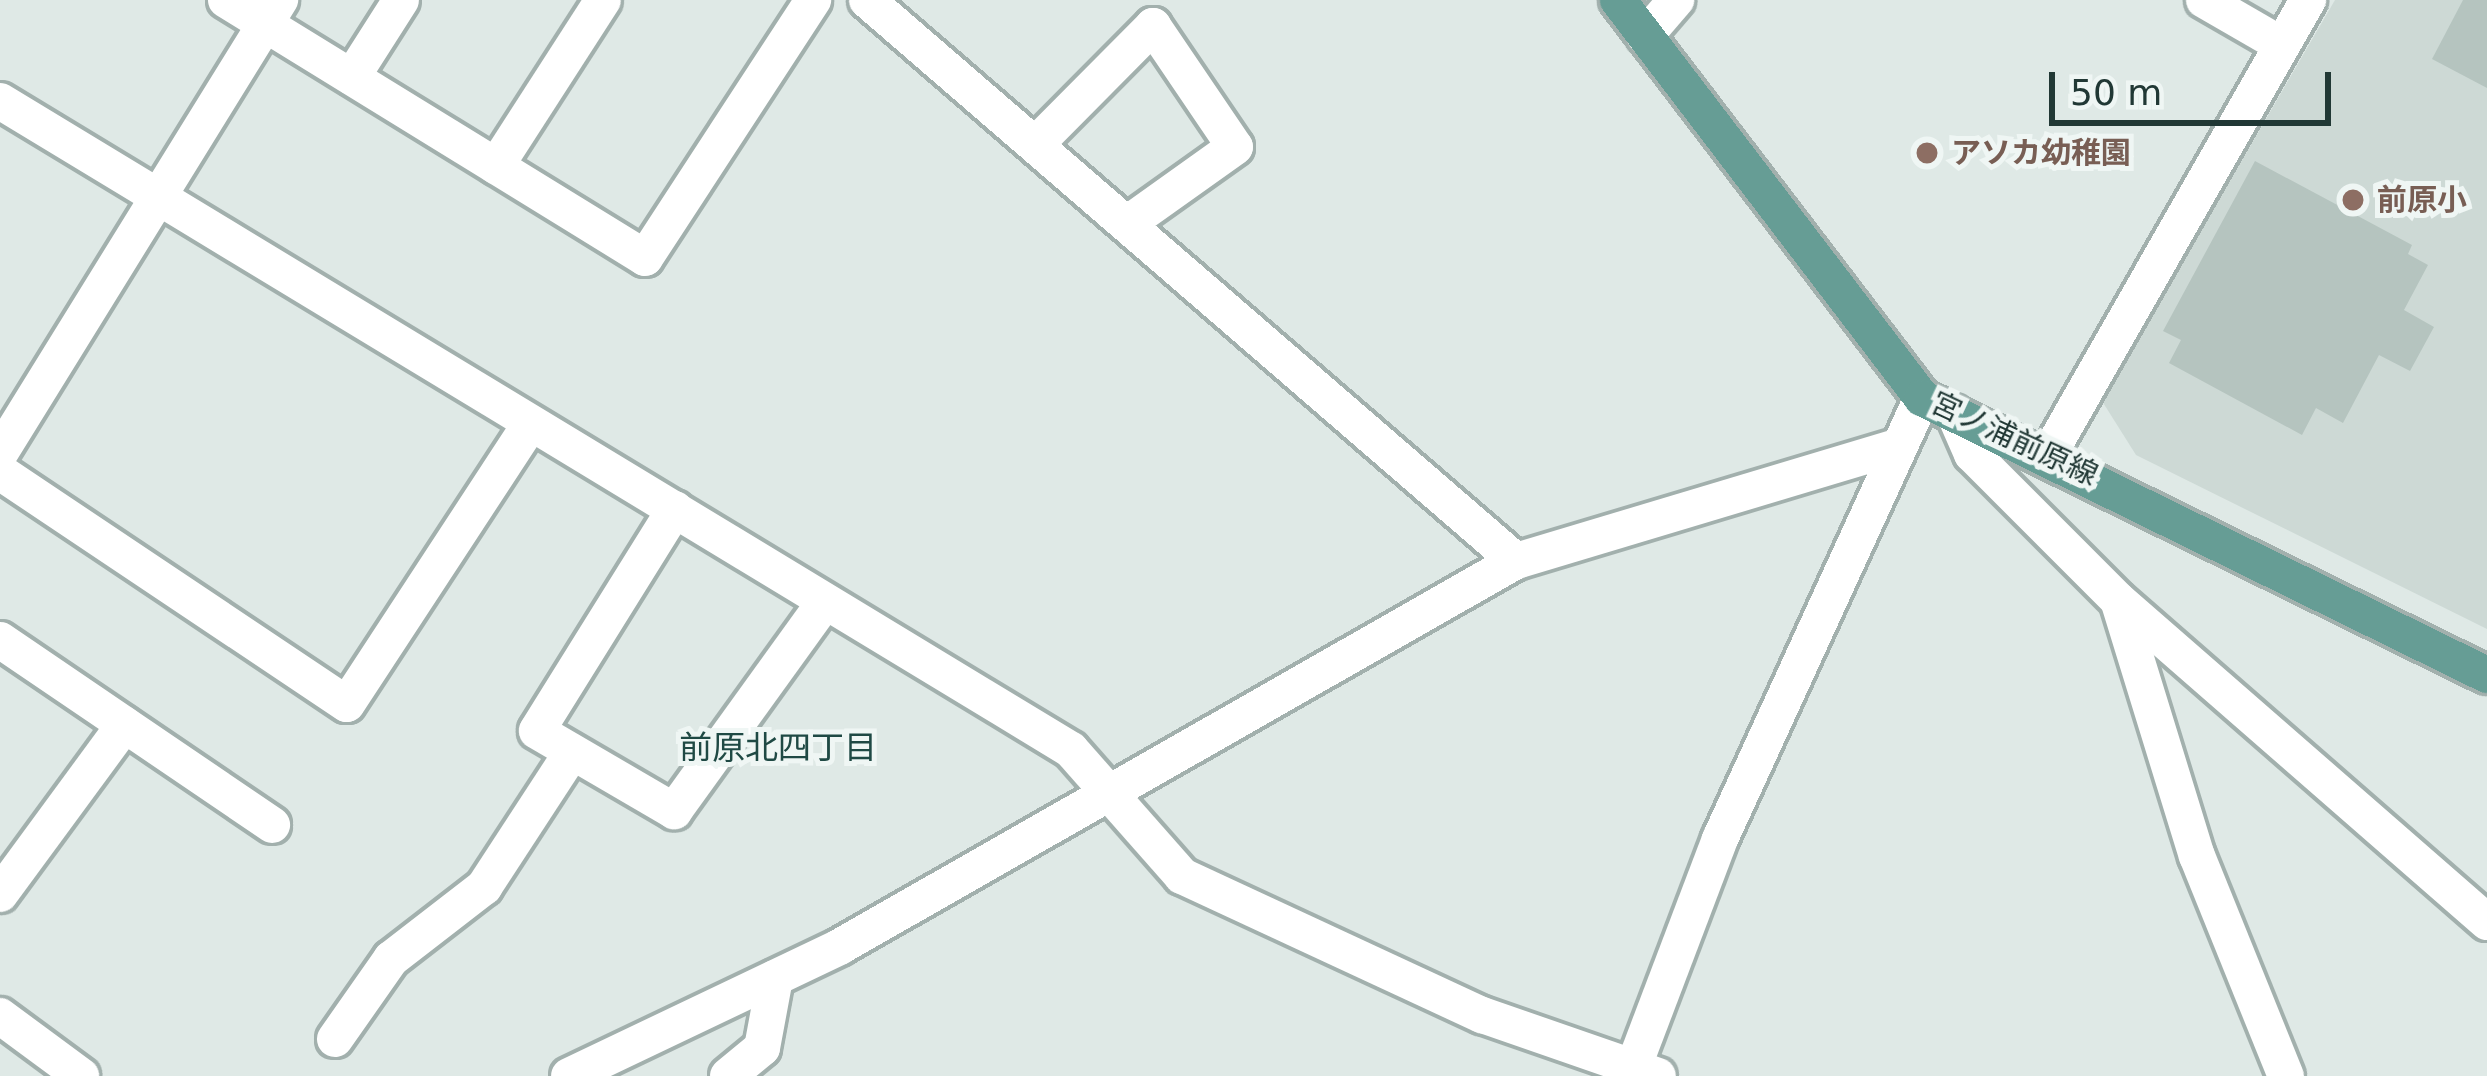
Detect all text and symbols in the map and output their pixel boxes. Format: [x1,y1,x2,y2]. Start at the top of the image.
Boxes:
scale bar [2055,48,2337,122]
text: 50 m [2070,72,2162,113]
place label: アソカ幼稚園 [1951,135,2131,171]
marker: アソカ幼稚園 [1914,140,1940,166]
place label: 前原小 [2377,182,2467,218]
marker: 前原小 [2340,187,2366,213]
street label: 宮ノ浦前原線 [1925,385,2103,493]
district label: 前原北四丁目 [679,728,877,768]

